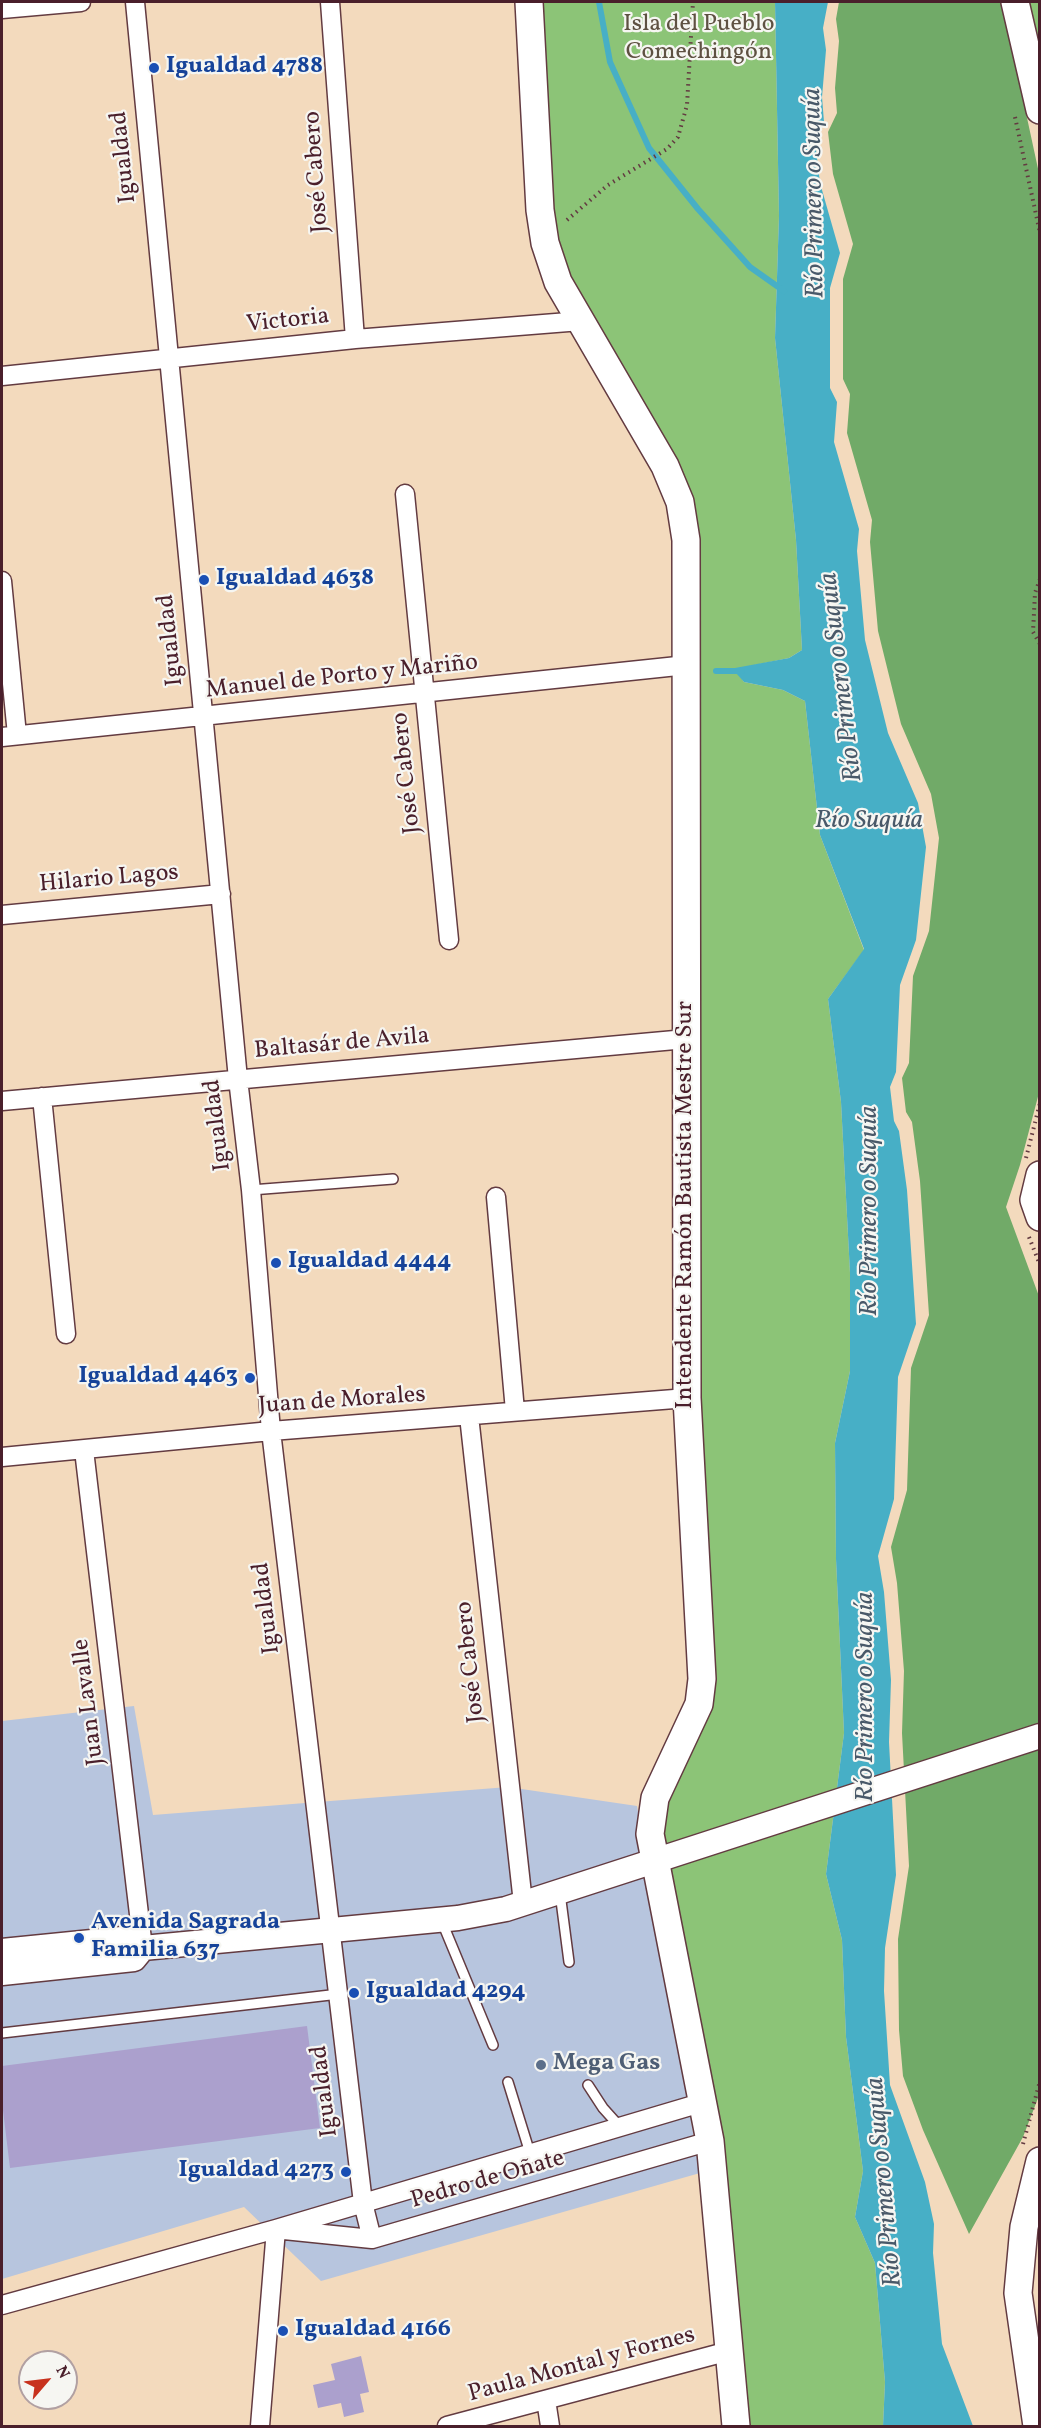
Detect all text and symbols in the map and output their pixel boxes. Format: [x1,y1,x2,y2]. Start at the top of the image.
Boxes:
park label: Isla del Pueblo Comechingón [623,12,775,68]
place label: Igualdad 4788 [166,54,323,82]
marker: Igualdad 4788 [147,61,161,75]
water label: Río Primero o Suquía [799,87,833,299]
street label: Igualdad [106,110,144,204]
street label: José Cabero [299,110,337,234]
street label: Victoria [245,303,331,341]
place label: Igualdad 4638 [216,566,374,594]
water label: Río Primero o Suquía [815,571,871,783]
marker: Igualdad 4638 [197,573,211,587]
street label: Igualdad [153,593,191,687]
street label: Manuel de Porto y Mariño [204,649,480,707]
street label: José Cabero [387,711,429,835]
water label: Río Suquía [815,806,923,838]
street label: Hilario Lagos [38,860,180,900]
street label: Intendente Ramón Bautista Mestre Sur [673,1001,701,1409]
street label: Baltasár de Avila [253,1023,431,1067]
street label: Igualdad [199,1077,239,1173]
water label: Río Primero o Suquía [855,1106,887,1316]
place label: Igualdad 4444 [288,1249,452,1277]
marker: Igualdad 4444 [269,1256,283,1270]
place label: Igualdad 4463 [78,1364,238,1392]
marker: Igualdad 4463 [243,1371,257,1385]
street label: Juan de Morales [257,1382,427,1422]
street label: Igualdad [248,1560,288,1656]
water label: Río Primero o Suquía [851,1592,883,1802]
street label: José Cabero [451,1600,493,1724]
street label: Juan Lavalle [68,1637,112,1767]
place label: Avenida Sagrada Familia 637 [91,1910,280,1966]
marker: Avenida Sagrada Familia 637 [72,1931,86,1945]
place label: Igualdad 4294 [366,1979,526,2007]
marker: Igualdad 4294 [347,1986,361,2000]
street label: Igualdad [306,2043,346,2139]
place label: Mega Gas [553,2051,660,2079]
marker: Mega Gas [534,2058,548,2072]
water label: Río Primero o Suquía [861,2076,911,2288]
street label: Pedro de Oñate [408,2145,568,2217]
place label: Igualdad 4273 [179,2158,334,2186]
marker: Igualdad 4273 [339,2165,353,2179]
place label: Igualdad 4166 [295,2317,451,2345]
street label: Paula Montal y Fornes [465,2322,699,2410]
marker: Igualdad 4166 [276,2324,290,2338]
north arrow [18,2350,78,2410]
text: N [50,2362,75,2383]

